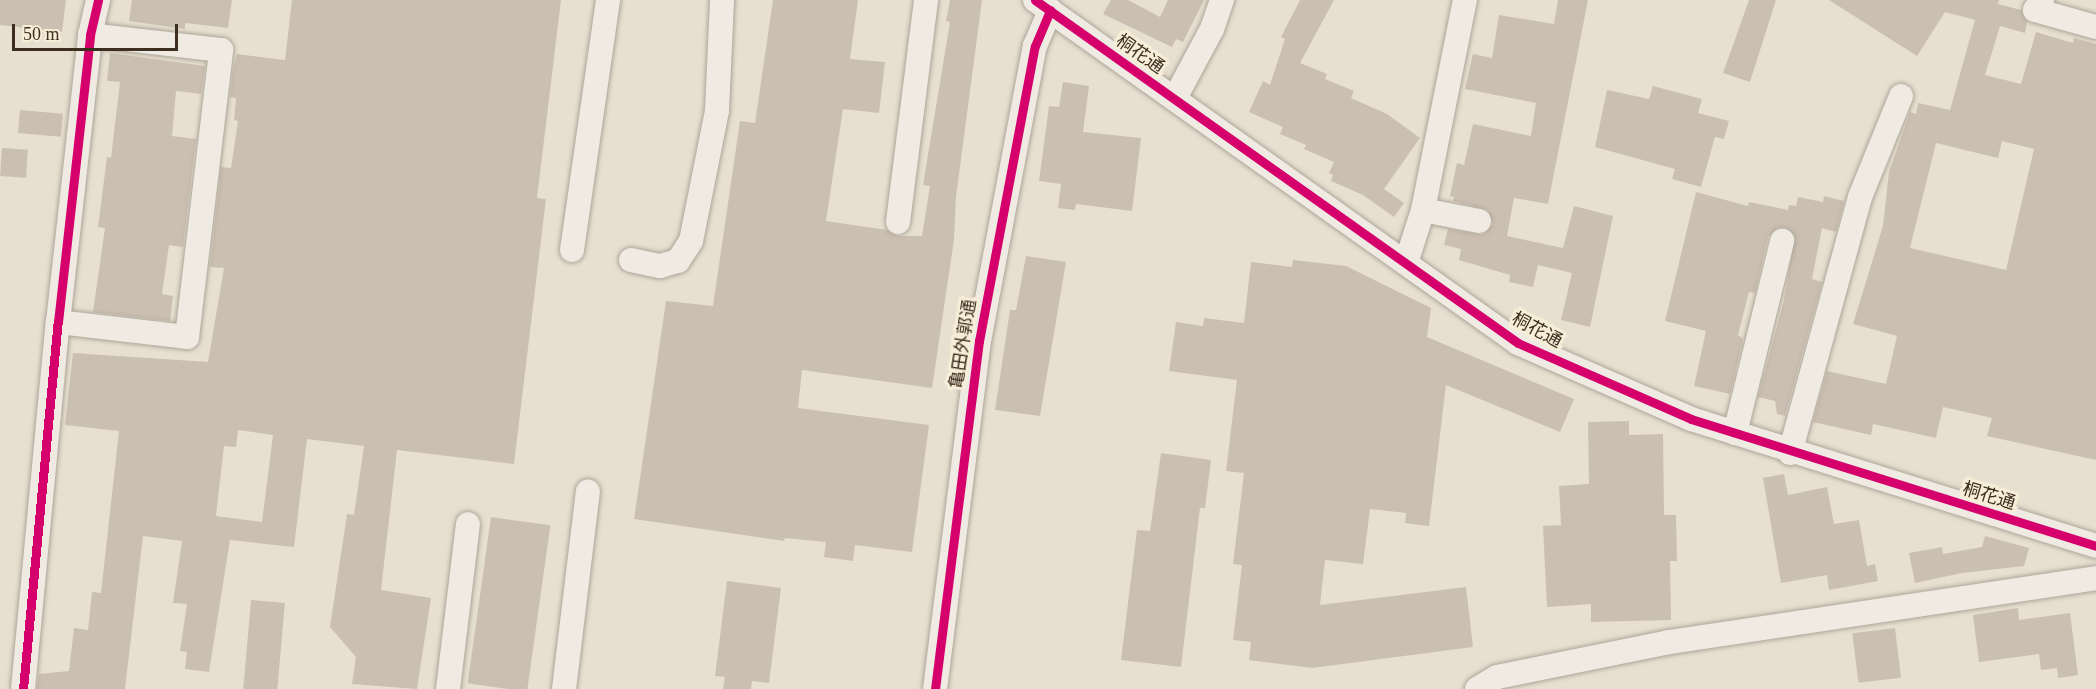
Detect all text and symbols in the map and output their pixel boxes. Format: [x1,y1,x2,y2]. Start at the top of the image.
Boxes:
scale bar [15,12,182,50]
text: 50 m [23,24,60,44]
street label: 桐花通 [1112,30,1168,78]
street label: 亀田外郭通 [945,298,981,390]
street label: 桐花通 [1508,308,1566,352]
street label: 桐花通 [1960,478,2018,514]

